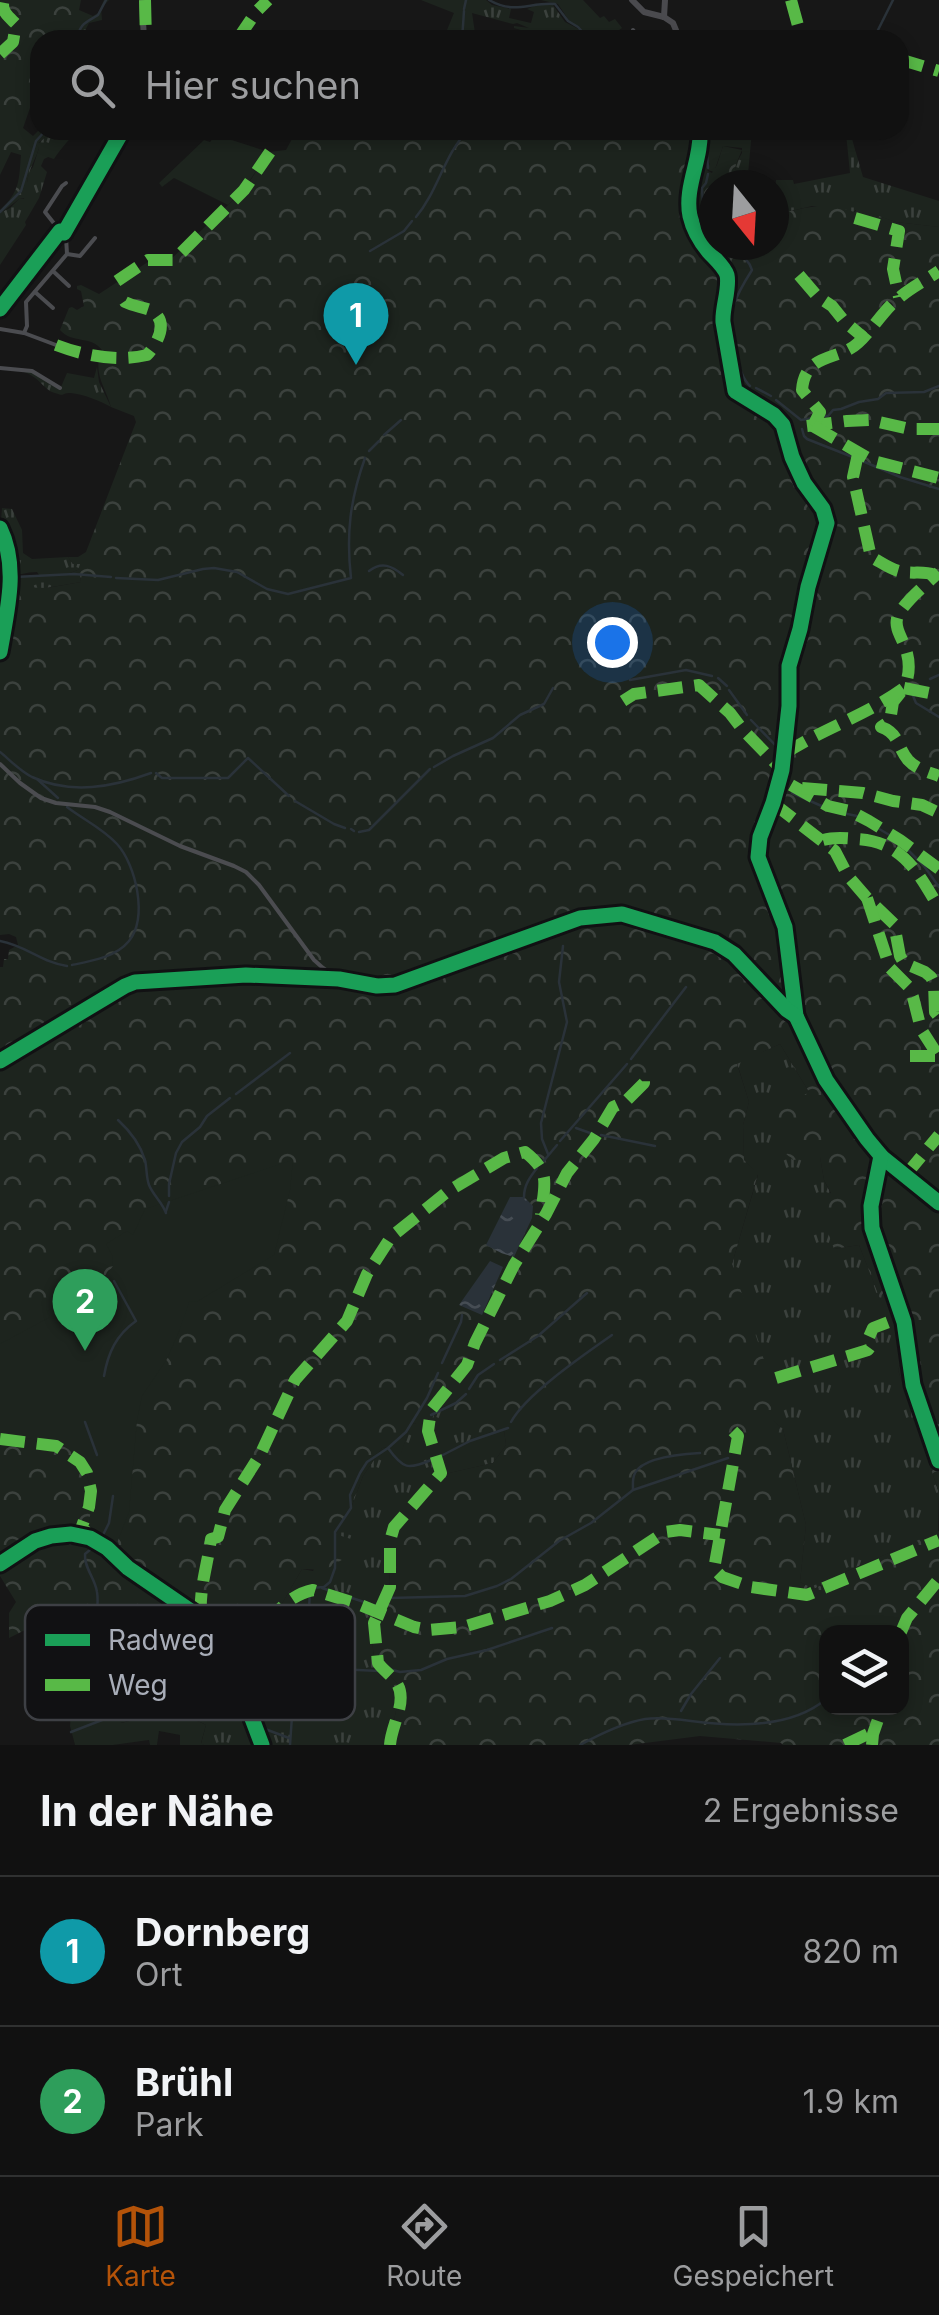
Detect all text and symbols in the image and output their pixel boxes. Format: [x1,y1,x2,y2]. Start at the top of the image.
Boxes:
search box [30,30,909,140]
icon: search [65,58,120,113]
text: Hier suchen [145,62,361,108]
north arrow [699,170,789,260]
pin: 1 [324,282,388,365]
your location [587,617,638,668]
pin: 2 [52,1268,118,1351]
legend [25,1605,355,1720]
text: Radweg [108,1623,215,1657]
map controls [819,1625,909,1715]
button: layers [819,1625,909,1715]
text: Weg [108,1668,168,1702]
text: In der Nähe [40,1785,274,1836]
text: 2 Ergebnisse [703,1791,899,1830]
text: Dornberg [135,1909,310,1955]
text: 1 [66,1932,79,1971]
text: 820 m [802,1932,899,1971]
text: Ort [135,1955,182,1994]
text: Brühl [135,2059,233,2105]
text: 2 [62,2082,83,2121]
text: 1.9 km [803,2082,899,2121]
text: Park [135,2105,204,2144]
tab: Karte [105,2199,176,2293]
tab: Route [386,2199,462,2293]
tab: Gespeichert [673,2199,834,2293]

